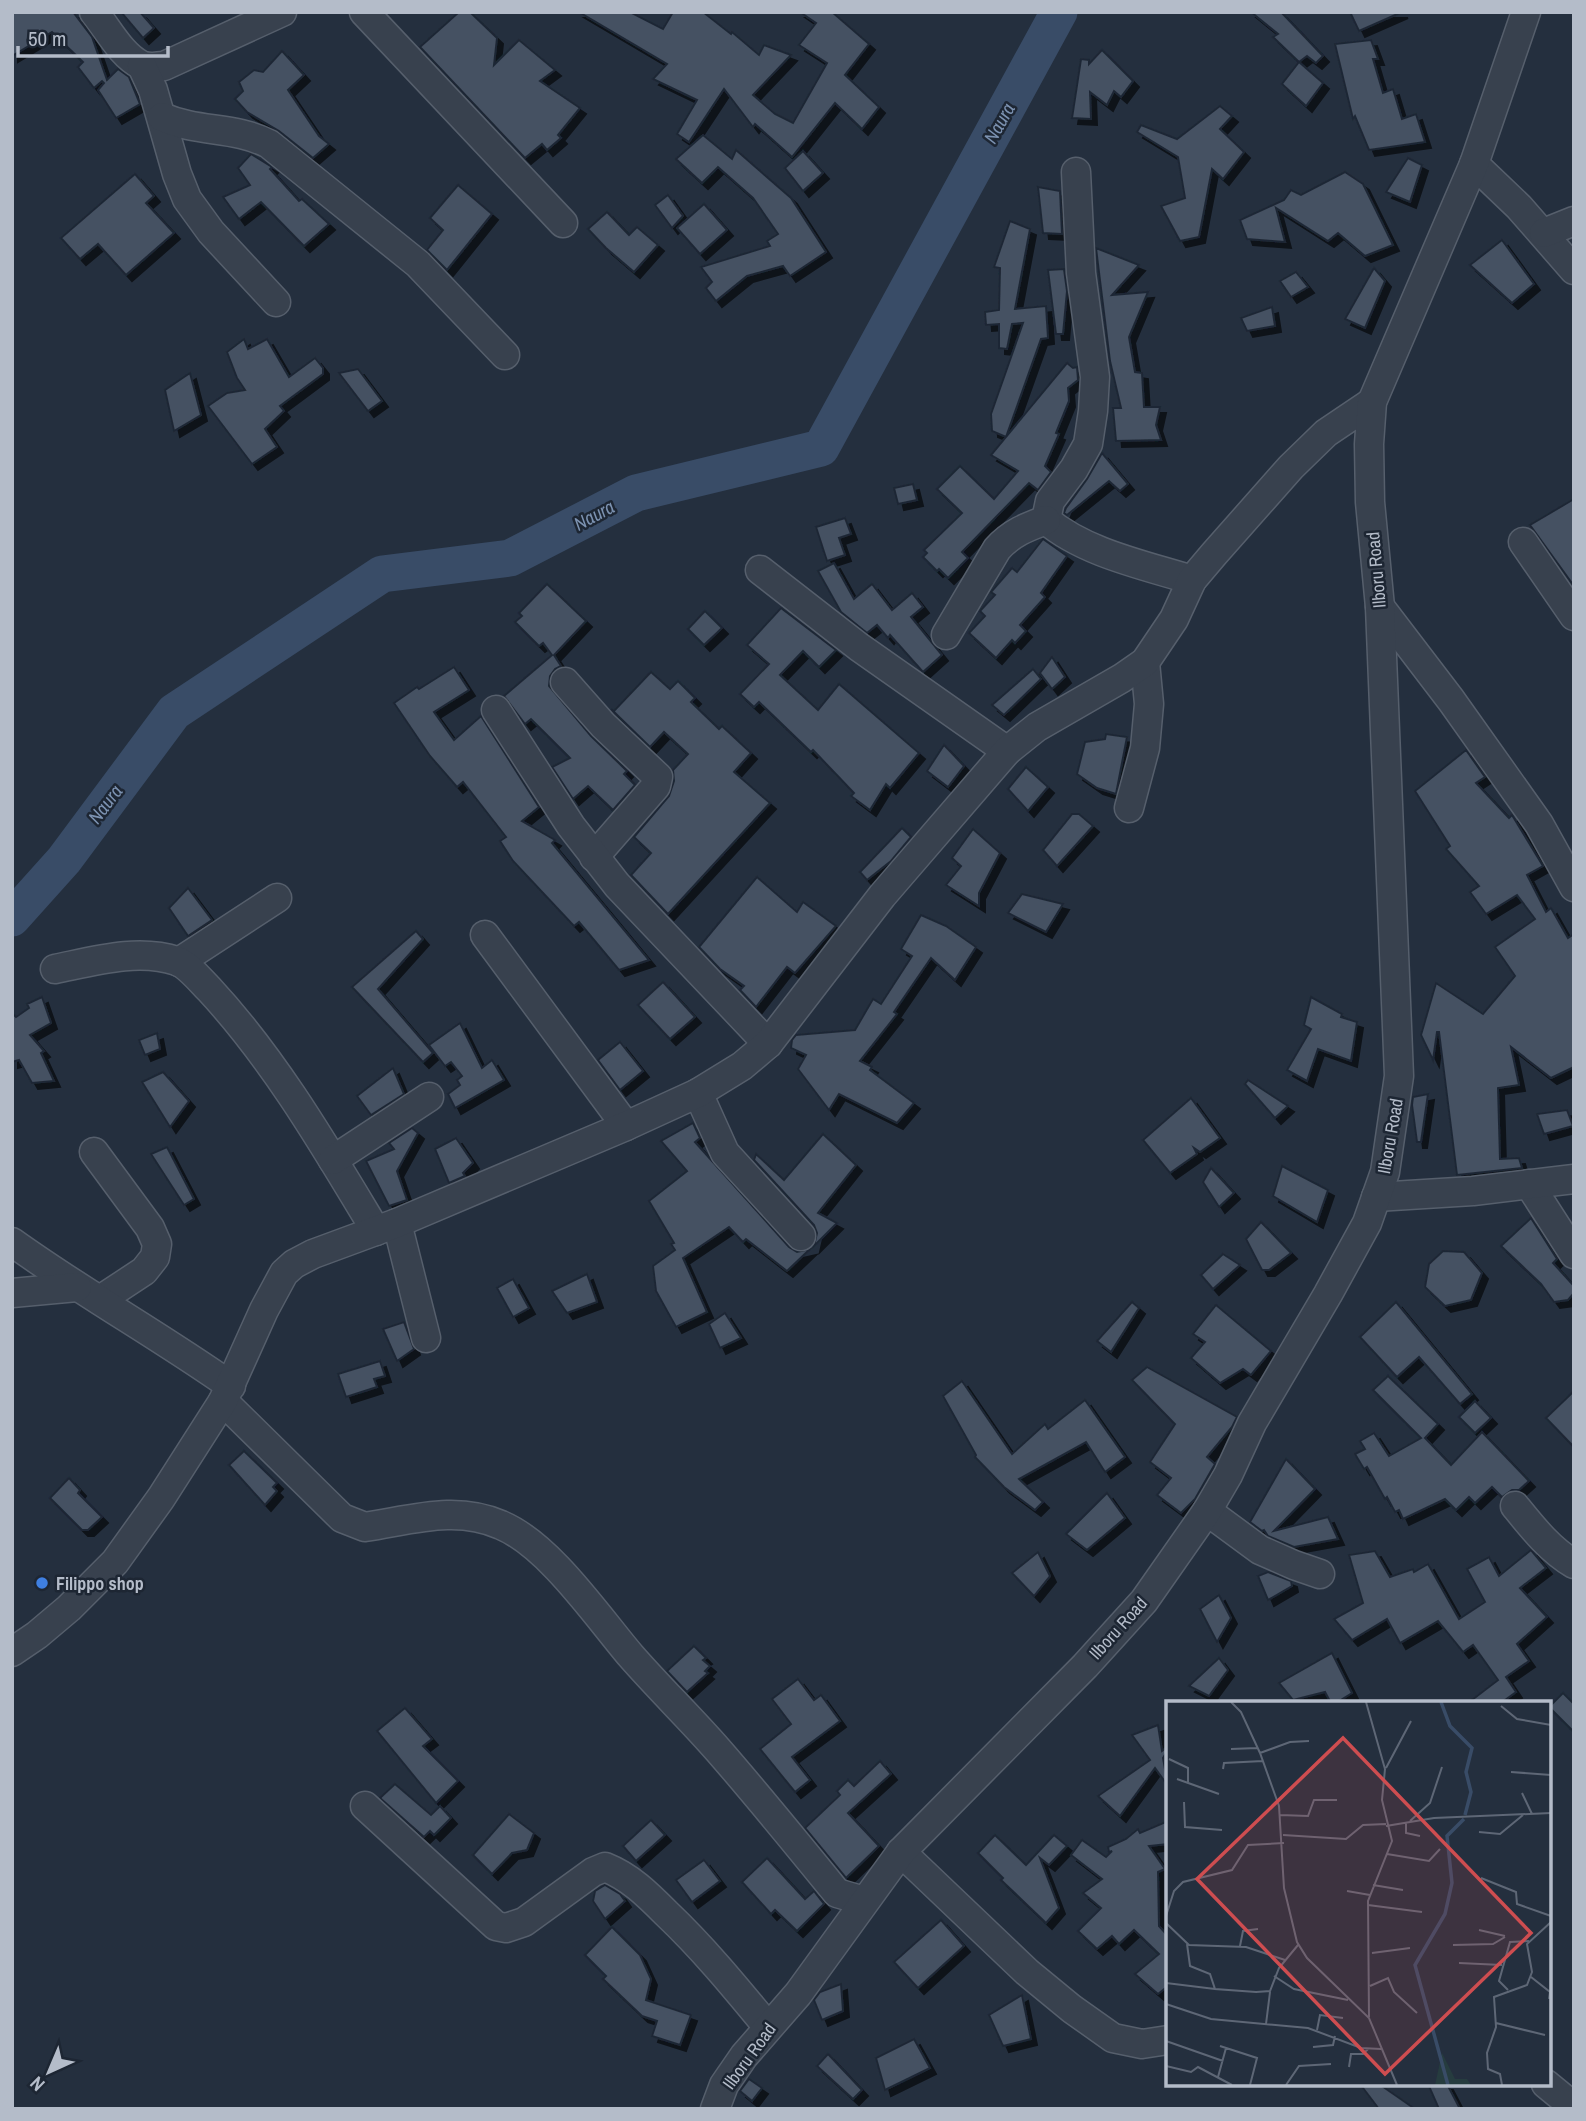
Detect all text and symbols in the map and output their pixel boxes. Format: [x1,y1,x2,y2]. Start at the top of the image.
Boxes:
scale bar [18,14,168,58]
text: 50 m [28,24,66,53]
water label: Naura [977,98,1021,148]
water label: Naura [569,493,619,536]
street label: Ilboru Road [1360,531,1392,609]
water label: Naura [82,779,128,829]
street label: Ilboru Road [1371,1096,1409,1176]
place label: Filippo shop [56,1571,144,1596]
marker: Filippo shop [34,1575,50,1591]
street label: Ilboru Road [1083,1591,1153,1665]
inset map [1166,1701,1551,2086]
street label: Ilboru Road [716,2018,782,2094]
north arrow [14,2037,84,2107]
text: N [24,2071,50,2097]

